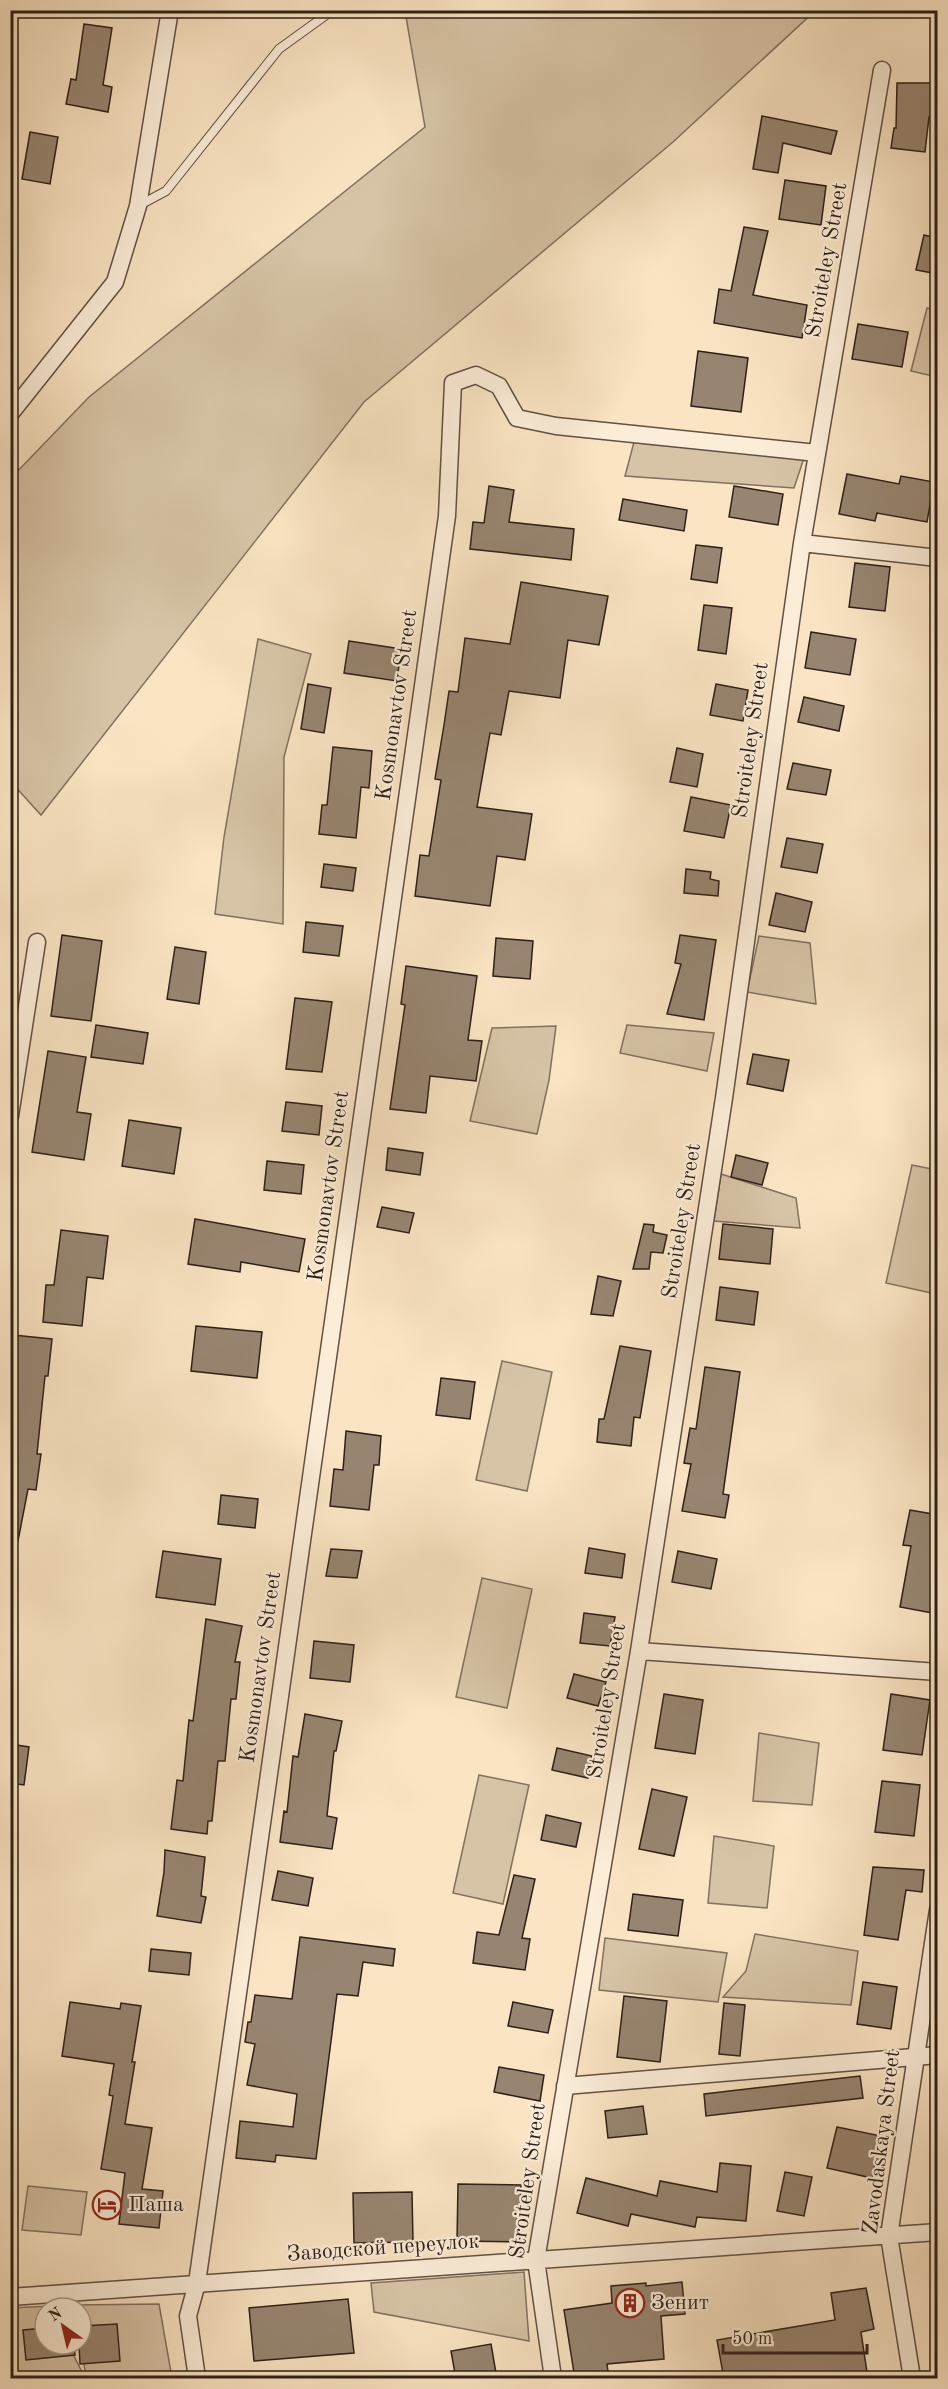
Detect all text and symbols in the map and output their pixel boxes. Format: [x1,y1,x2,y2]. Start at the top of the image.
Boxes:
street label: Stroiteley Street [803,181,851,339]
street label: Kosmonavtov Street [373,608,421,802]
street label: Stroiteley Street [729,661,773,819]
street label: Kosmonavtov Street [305,1089,353,1283]
street label: Stroiteley Street [659,1142,705,1300]
street label: Kosmonavtov Street [237,1570,285,1764]
street label: Stroiteley Street [584,1622,630,1780]
street label: Zavodaskaya Street [860,2048,904,2236]
street label: Stroiteley Street [506,2102,550,2260]
hotel icon: Паша [91,2189,123,2221]
place label: Паша [128,2194,184,2216]
street label: Заводской переулок [286,2230,480,2266]
building icon: Зенит [614,2287,646,2319]
place label: Зенит [651,2292,709,2314]
north arrow [33,2296,93,2356]
text: N [46,2305,66,2325]
scale bar [723,2317,867,2355]
text: 50 m [732,2330,772,2348]

